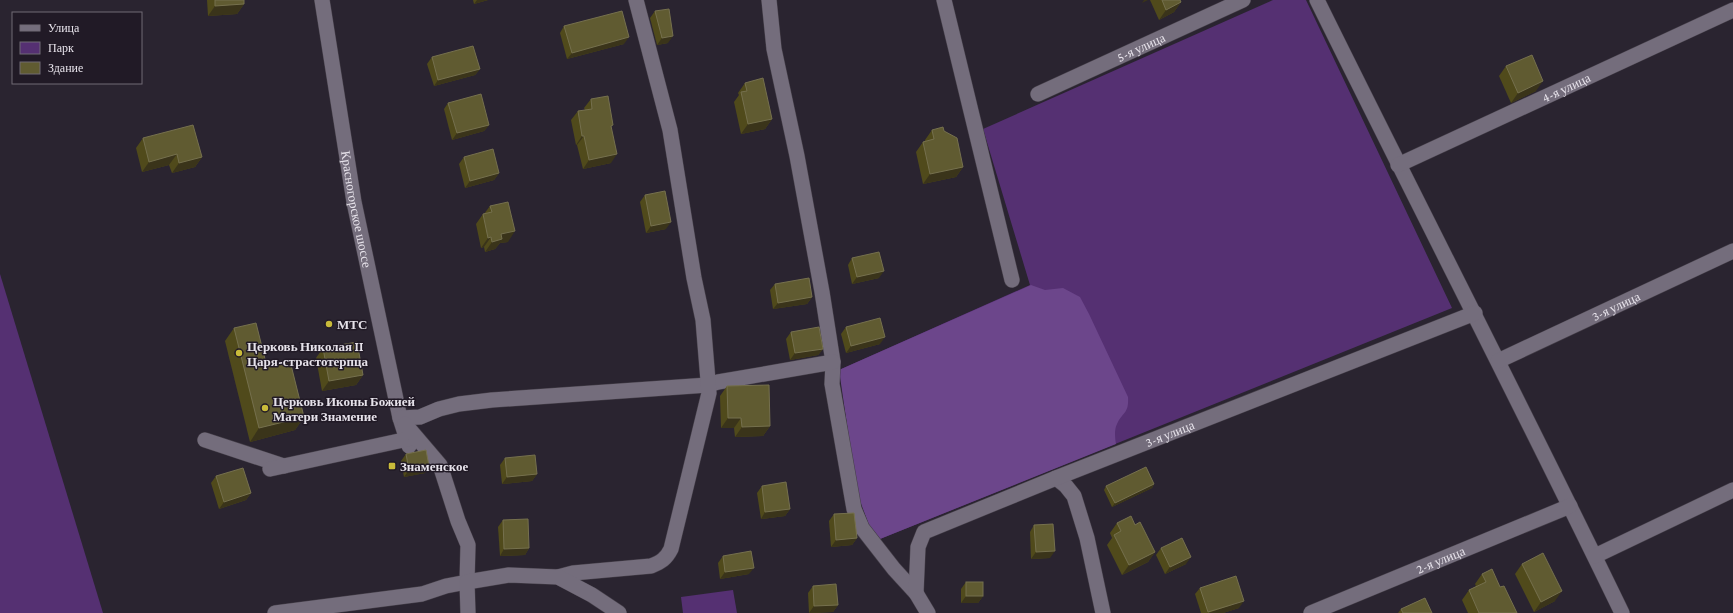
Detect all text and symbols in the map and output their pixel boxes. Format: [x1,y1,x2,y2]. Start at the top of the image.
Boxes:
legend [12,12,142,84]
text: Улица [48,21,80,35]
street label: 5-я улица [1114,30,1168,65]
text: Парк [48,41,74,55]
text: Здание [48,61,83,75]
street label: 4-я улица [1539,70,1593,105]
street label: Красногорское шоссе [338,150,375,269]
street label: 3-я улица [1589,289,1643,324]
place label: МТС [337,317,367,332]
marker: МТС [324,319,334,329]
place label: Церковь Николая II Царя-страстотерпца [247,339,369,369]
marker: Церковь Николая II Царя-страстотерпца [234,348,244,358]
place label: Церковь Иконы Божией Матери Знамение [273,394,416,424]
marker: Церковь Иконы Божией Матери Знамение [260,403,270,413]
street label: 3-я улица [1143,417,1197,450]
place label: Знаменское [400,459,469,474]
marker: Знаменское [387,461,397,471]
street label: 2-я улица [1414,543,1467,577]

